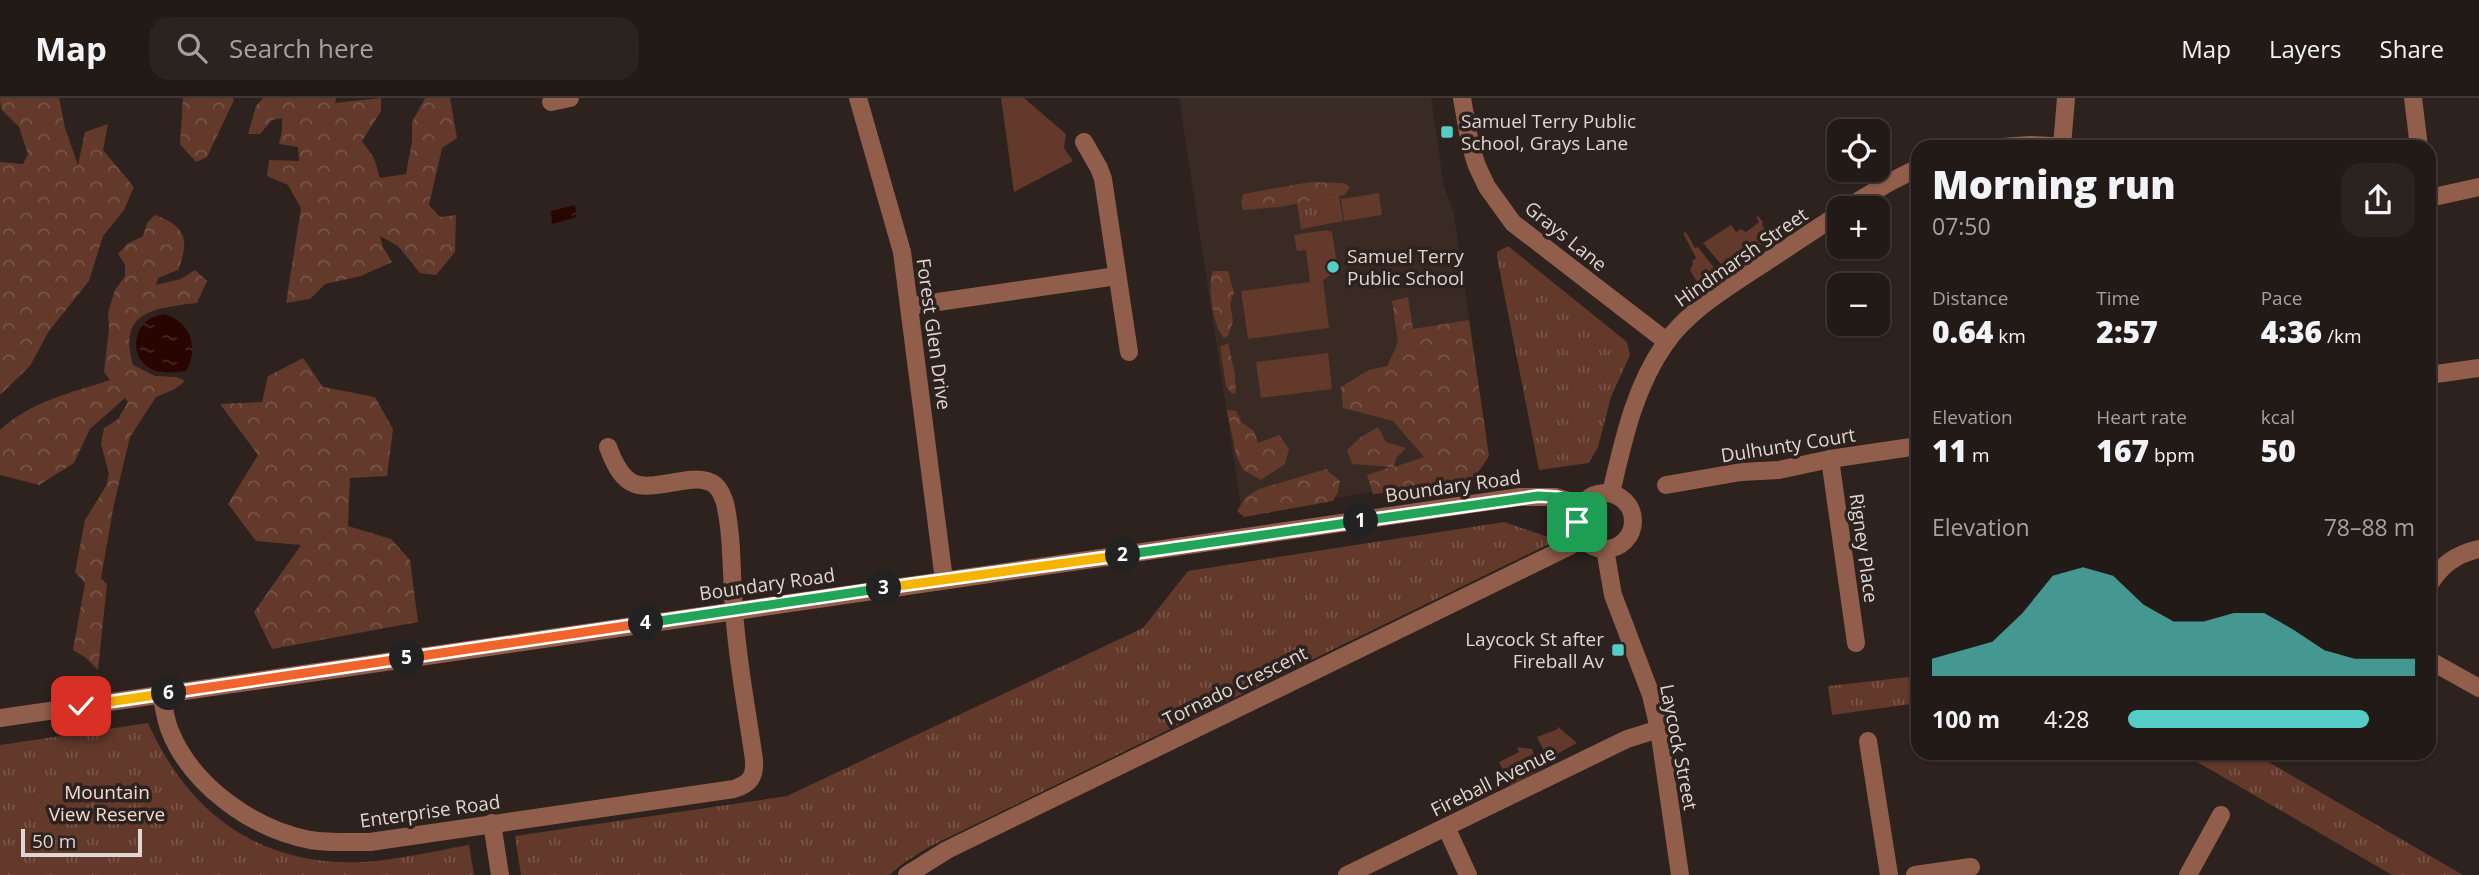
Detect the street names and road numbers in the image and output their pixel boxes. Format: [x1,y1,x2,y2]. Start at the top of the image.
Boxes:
street label: Grays Lane [1520,195,1612,277]
street label: Hindmarsh Street [1669,201,1813,313]
street label: Forest Glen Drive [910,257,958,411]
street label: Dulhunty Court [1719,421,1857,468]
street label: Boundary Road [1383,464,1523,508]
street label: Rigney Place [1843,492,1885,604]
street label: Boundary Road [697,562,837,606]
street label: Tornado Crescent [1159,640,1312,732]
street label: Laycock Street [1654,682,1704,812]
street label: Fireball Avenue [1426,740,1560,822]
street label: Enterprise Road [358,788,502,834]

